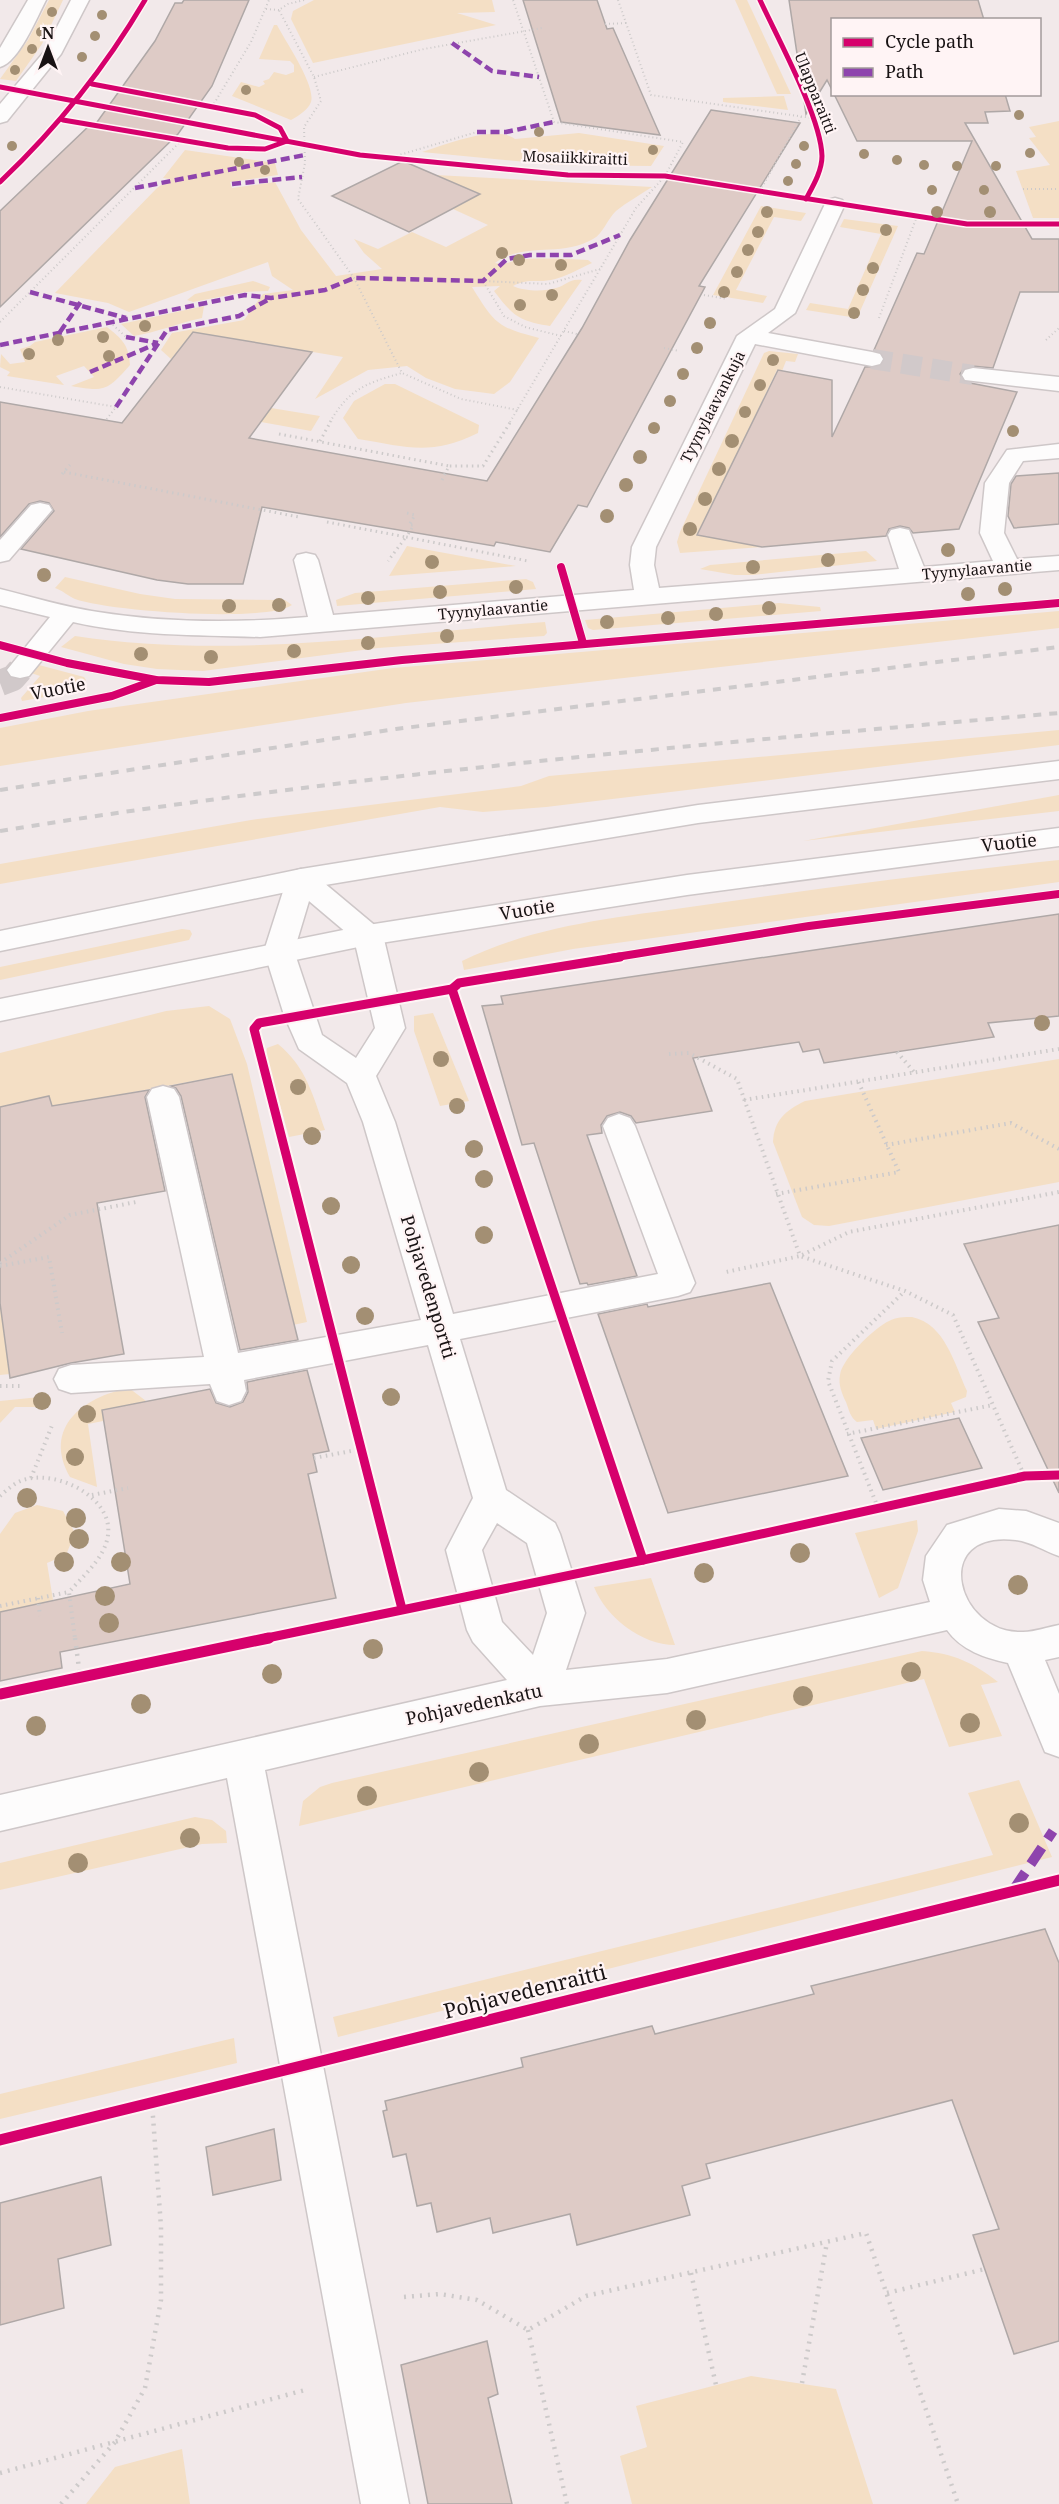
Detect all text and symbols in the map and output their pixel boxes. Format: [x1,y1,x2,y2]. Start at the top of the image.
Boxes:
north arrow [18,18,78,78]
legend [831,18,1041,96]
text: N [42,22,55,44]
text: Cycle path [885,29,974,53]
street label: Ulapparaitti [791,49,841,136]
text: Path [885,59,924,83]
street label: Mosaiikkiraitti [522,145,628,169]
street label: Tyynylaavankuja [675,347,749,466]
street label: Tyynylaavantie [921,554,1033,584]
street label: Tyynylaavantie [437,594,549,624]
street label: Vuotie [28,671,87,705]
street label: Vuotie [980,827,1038,857]
street label: Vuotie [497,893,556,925]
street label: Pohjavedenportti [396,1212,462,1362]
street label: Pohjavedenkatu [403,1678,545,1730]
street label: Pohjavedenraitti [440,1957,609,2025]

